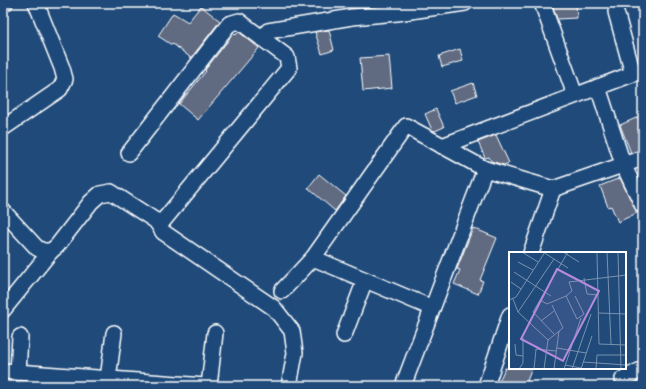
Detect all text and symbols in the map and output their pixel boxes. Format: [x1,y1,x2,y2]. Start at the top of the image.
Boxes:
inset map [509,252,626,369]

